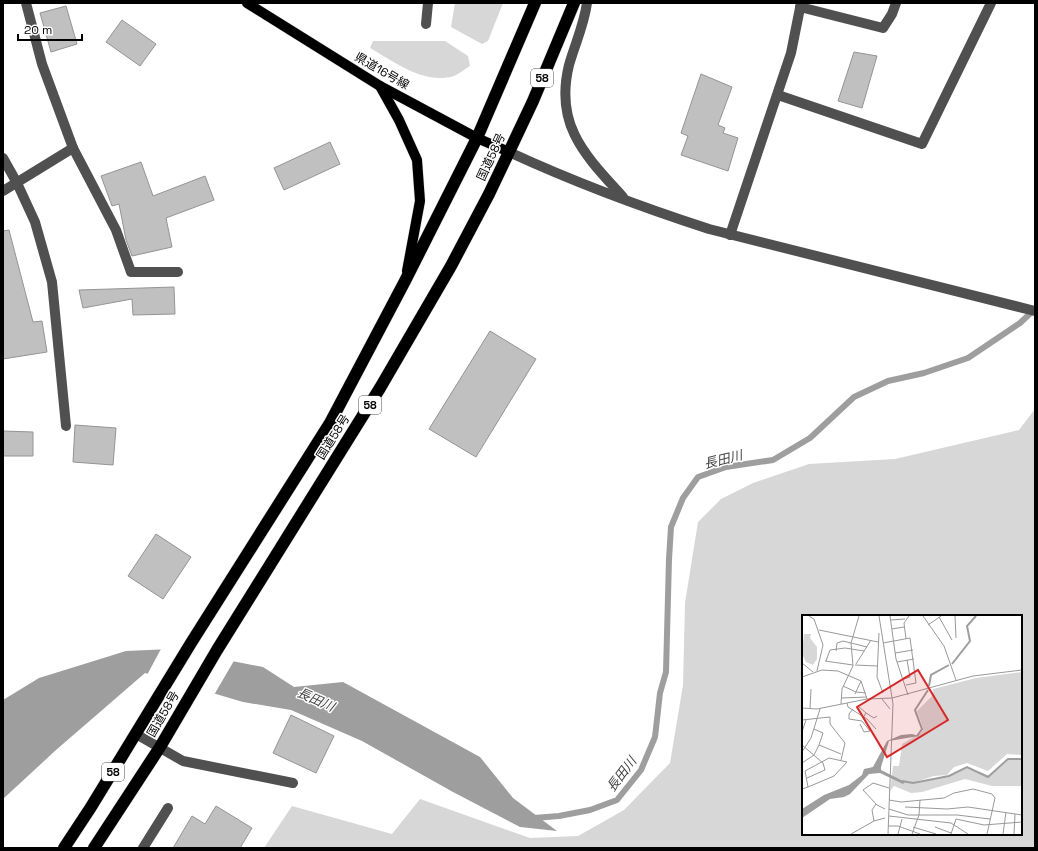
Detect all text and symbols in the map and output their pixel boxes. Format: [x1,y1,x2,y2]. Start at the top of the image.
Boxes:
scale bar [18,16,82,42]
text: 20 m [24,22,52,38]
street label: 県道16号線 [352,49,412,93]
road number: 58 [531,69,553,87]
street label: 国道58号 [473,131,509,183]
road number: 58 [359,396,381,414]
street label: 国道58号 [313,411,353,463]
water label: 長田川 [702,446,746,472]
inset map [802,615,1022,835]
water label: 長田川 [295,684,339,716]
street label: 国道58号 [143,688,183,740]
water label: 長田川 [603,752,641,795]
road number: 58 [102,763,124,781]

